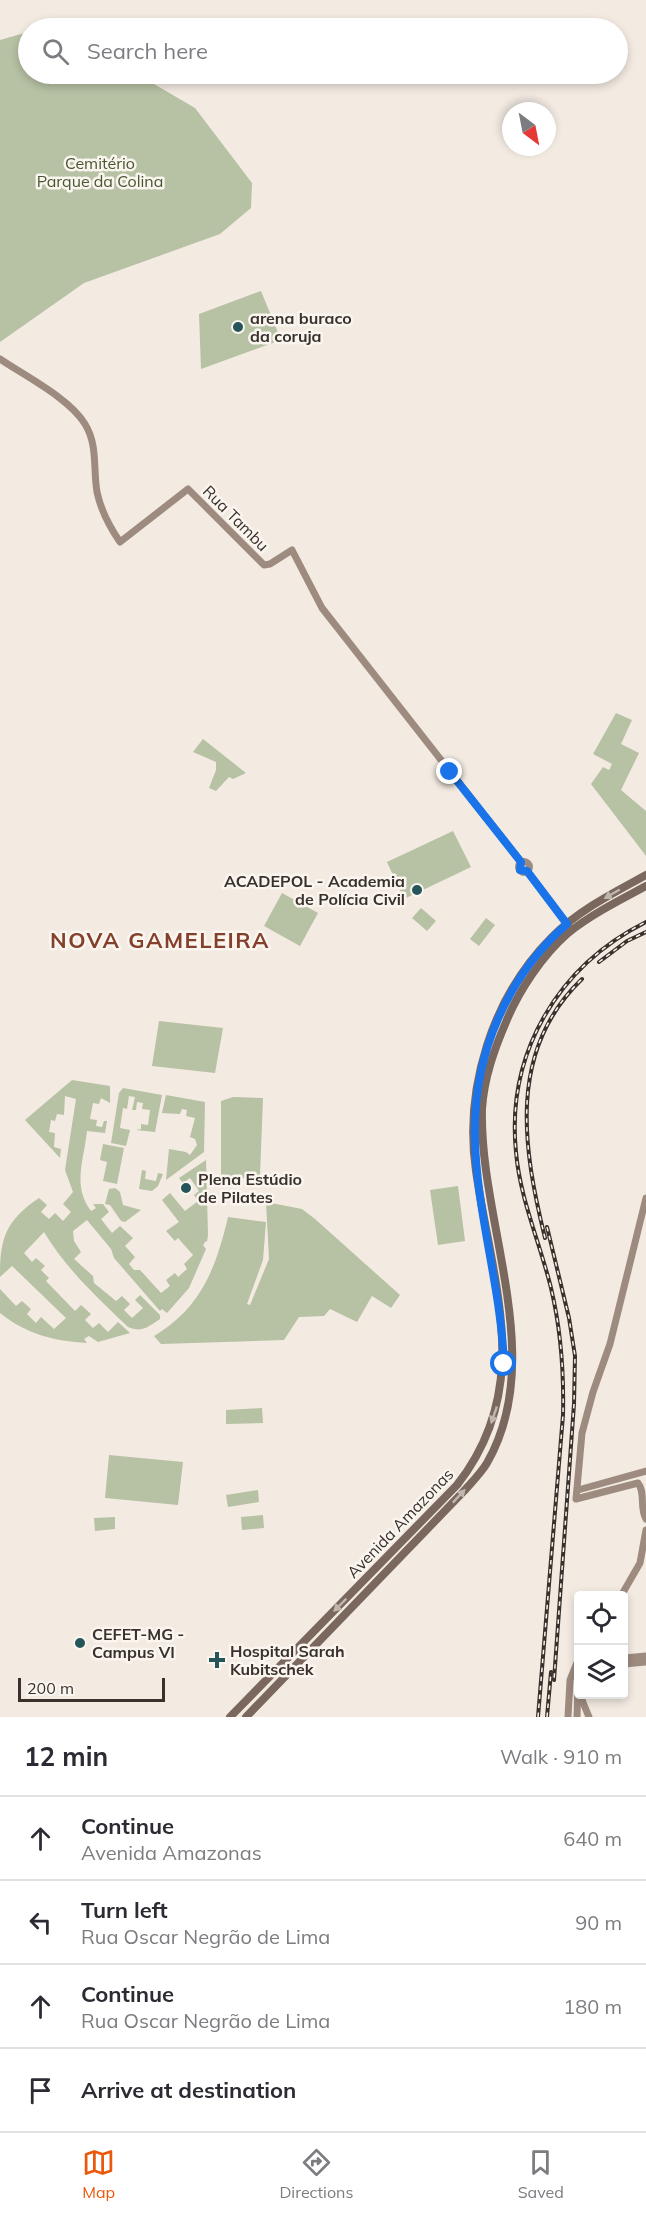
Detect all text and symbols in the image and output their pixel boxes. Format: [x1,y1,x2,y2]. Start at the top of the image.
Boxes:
search box [18,18,628,84]
icon: search [39,35,72,68]
text: Search here [87,37,208,65]
north arrow [502,102,556,156]
park label: Cemitério Parque da Colina [37,153,163,191]
place label: arena buraco da coruja [250,308,352,346]
marker: arena buraco da coruja [231,320,245,334]
street label: Rua Tambu [199,481,273,555]
route end [436,758,462,784]
place label: ACADEPOL - Academia de Polícia Civil [224,871,405,909]
marker: ACADEPOL - Academia de Polícia Civil [410,883,424,897]
one-way arrow [603,889,620,899]
district label: NOVA GAMELEIRA [50,926,270,954]
place label: Plena Estúdio de Pilates [198,1169,302,1207]
marker: Plena Estúdio de Pilates [179,1181,193,1195]
route start [490,1350,516,1376]
one-way arrow [488,1406,498,1424]
street label: Avenida Amazonas [343,1464,457,1582]
one-way arrow [452,1489,466,1504]
map controls [574,1591,628,1699]
button: locate [574,1591,628,1645]
one-way arrow [333,1597,347,1612]
place label: CEFET-MG - Campus VI [92,1624,184,1662]
marker: CEFET-MG - Campus VI [73,1636,87,1650]
place label: Hospital Sarah Kubitschek [230,1641,345,1679]
button: layers [574,1645,628,1699]
marker: Hospital Sarah Kubitschek [208,1651,226,1669]
scale bar [18,1675,165,1702]
text: 200 m [27,1678,74,1698]
text: 12 min [24,1740,108,1773]
text: Walk · 910 m [500,1744,622,1769]
text: Continue [81,1812,174,1840]
icon: ahead [24,1822,57,1855]
text: 640 m [563,1826,622,1851]
text: Avenida Amazonas [81,1840,262,1865]
text: Turn left [81,1896,168,1924]
icon: left [24,1906,57,1939]
text: 90 m [575,1910,622,1935]
text: Rua Oscar Negrão de Lima [81,1924,330,1949]
text: Continue [81,1980,174,2008]
icon: ahead [24,1990,57,2023]
text: 180 m [563,1994,622,2019]
text: Rua Oscar Negrão de Lima [81,2008,330,2033]
icon: arrive [24,2074,57,2107]
text: Arrive at destination [81,2076,296,2104]
tab: Map [82,2146,115,2202]
tab: Directions [279,2146,353,2202]
tab: Saved [518,2146,564,2202]

